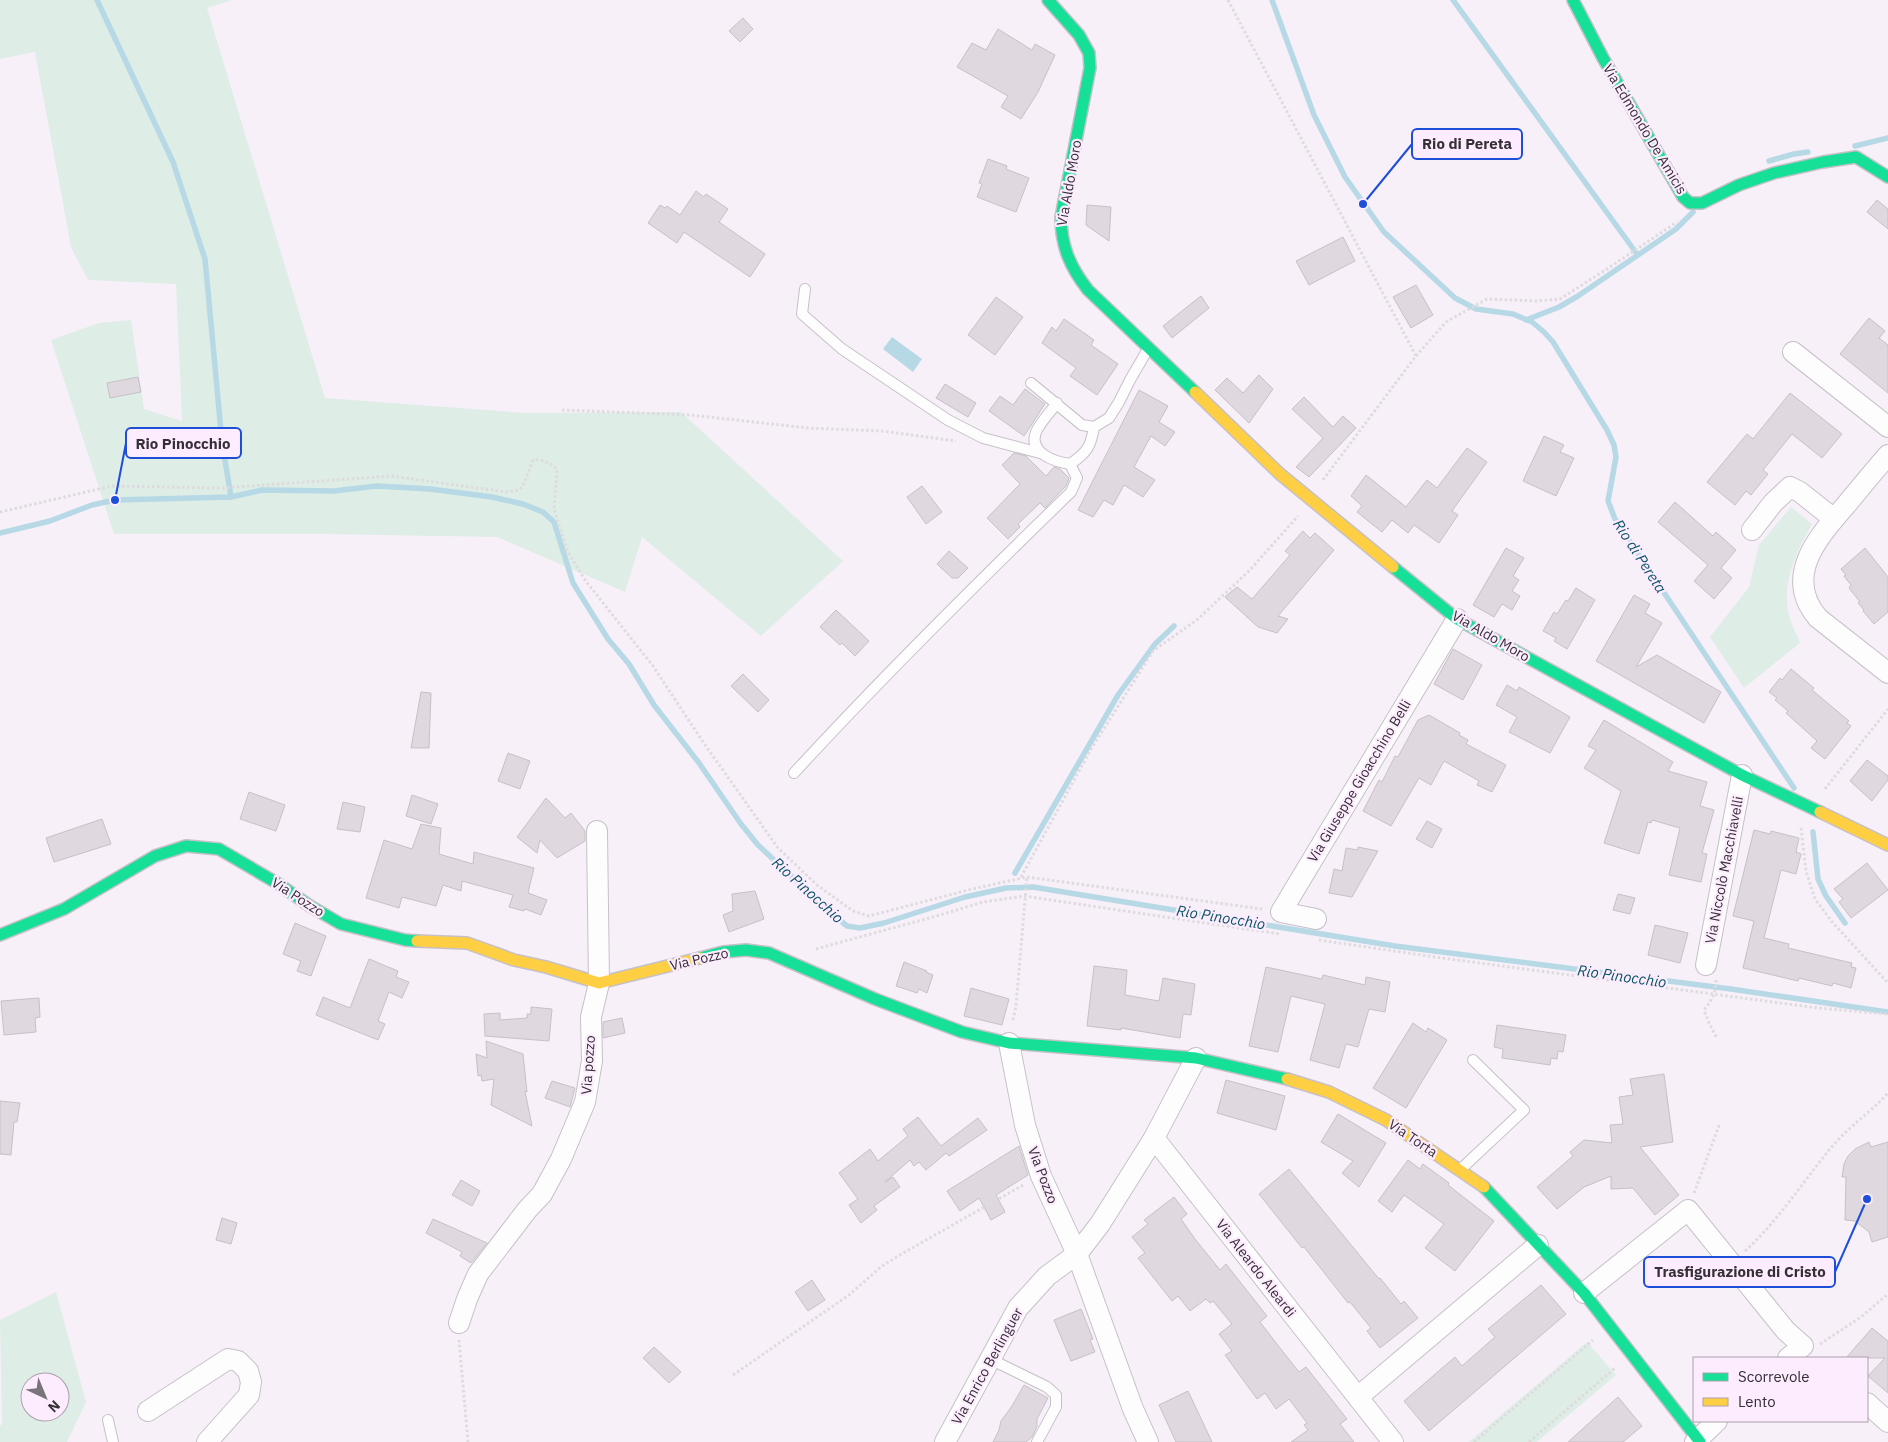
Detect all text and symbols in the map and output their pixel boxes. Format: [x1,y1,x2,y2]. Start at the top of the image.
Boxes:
street label: Via Edmondo De Amicis [1599,61,1691,198]
callout: Rio di Pereta [1412,129,1522,159]
text: Rio di Pereta [1422,134,1512,153]
street label: Via Aldo Moro [1053,138,1085,227]
callout: Rio Pinocchio [126,428,241,458]
text: Rio Pinocchio [135,434,231,453]
water label: Rio di Pereta [1609,516,1671,597]
street label: Via Aldo Moro [1449,606,1533,666]
street label: Via Giuseppe Gioacchino Belli [1303,696,1415,866]
street label: Via Niccolò Macchiavelli [1701,795,1747,945]
water label: Rio Pinocchio [768,853,848,927]
street label: Via Pozzo [268,873,328,921]
water label: Rio Pinocchio [1175,901,1267,933]
street label: Via Pozzo [668,944,730,974]
water label: Rio Pinocchio [1576,960,1668,992]
street label: Via pozzo [577,1035,599,1095]
street label: Via Torta [1385,1115,1441,1161]
street label: Via Pozzo [1024,1144,1062,1206]
street label: Via Aleardo Aleardi [1212,1215,1300,1321]
callout: Trasfigurazione di Cristo [1644,1257,1835,1287]
text: Trasfigurazione di Cristo [1654,1262,1826,1281]
street label: Via Enrico Berlinguer [947,1304,1027,1428]
legend [1693,1357,1868,1422]
text: Scorrevole [1738,1367,1810,1386]
north arrow [20,1372,70,1422]
text: Lento [1738,1392,1776,1411]
text: N [44,1396,64,1416]

